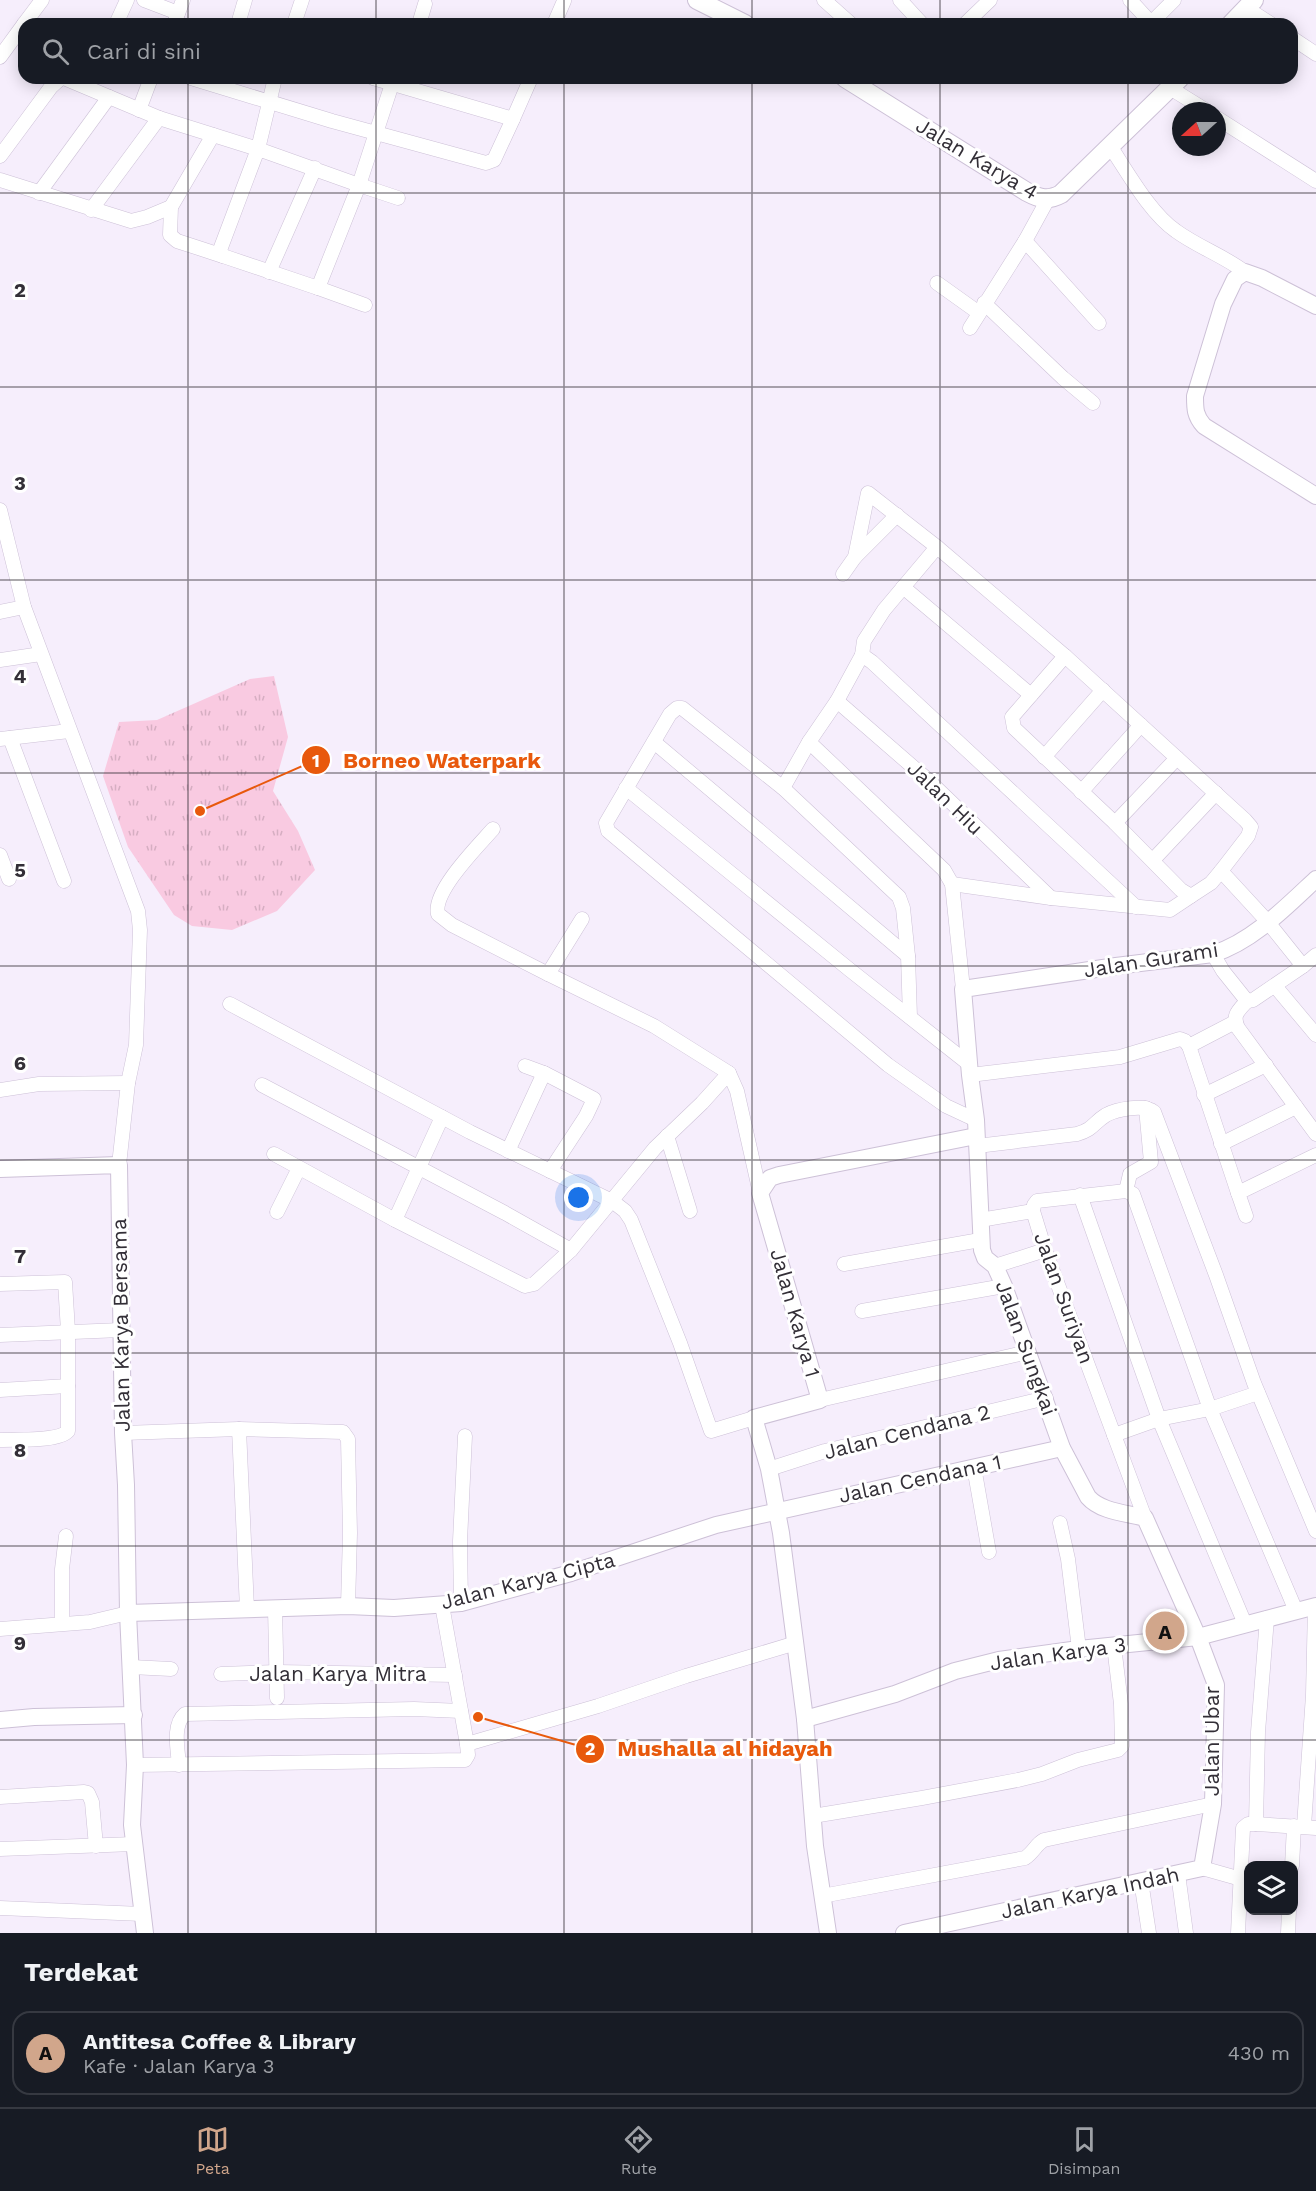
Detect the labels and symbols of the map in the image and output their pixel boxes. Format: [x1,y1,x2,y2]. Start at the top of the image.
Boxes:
north arrow [1172,102,1226,156]
street label: Jalan Karya 4 [912,112,1043,205]
text: 2 [14,278,26,302]
text: 3 [14,471,26,495]
text: 4 [14,664,27,688]
callout: Borneo Waterpark [301,740,553,780]
text: Borneo Waterpark [343,748,541,773]
text: 1 [312,750,320,771]
street label: Jalan Hiu [902,755,988,840]
text: 5 [14,858,26,882]
street label: Jalan Gurami [1082,937,1220,982]
text: 6 [14,1051,26,1075]
your location [564,1183,593,1212]
street label: Jalan Karya Bersama [106,1218,135,1432]
street label: Jalan Suriyan [1029,1229,1100,1367]
text: 7 [14,1244,26,1268]
street label: Jalan Karya 1 [765,1246,826,1380]
street label: Jalan Sungkai [991,1277,1062,1419]
street label: Jalan Cendana 2 [821,1399,992,1464]
text: 8 [14,1438,26,1462]
street label: Jalan Cendana 1 [836,1449,1004,1508]
street label: Jalan Karya Cipta [438,1547,618,1614]
pin: A [1146,1608,1184,1654]
text: 9 [14,1631,26,1655]
street label: Jalan Karya 3 [988,1632,1128,1675]
street label: Jalan Karya Mitra [249,1661,427,1686]
street label: Jalan Ubar [1199,1685,1224,1796]
callout: Mushalla al hidayah [575,1729,845,1769]
text: Mushalla al hidayah [617,1736,833,1761]
text: 2 [585,1738,595,1759]
street label: Jalan Karya Indah [998,1861,1182,1924]

